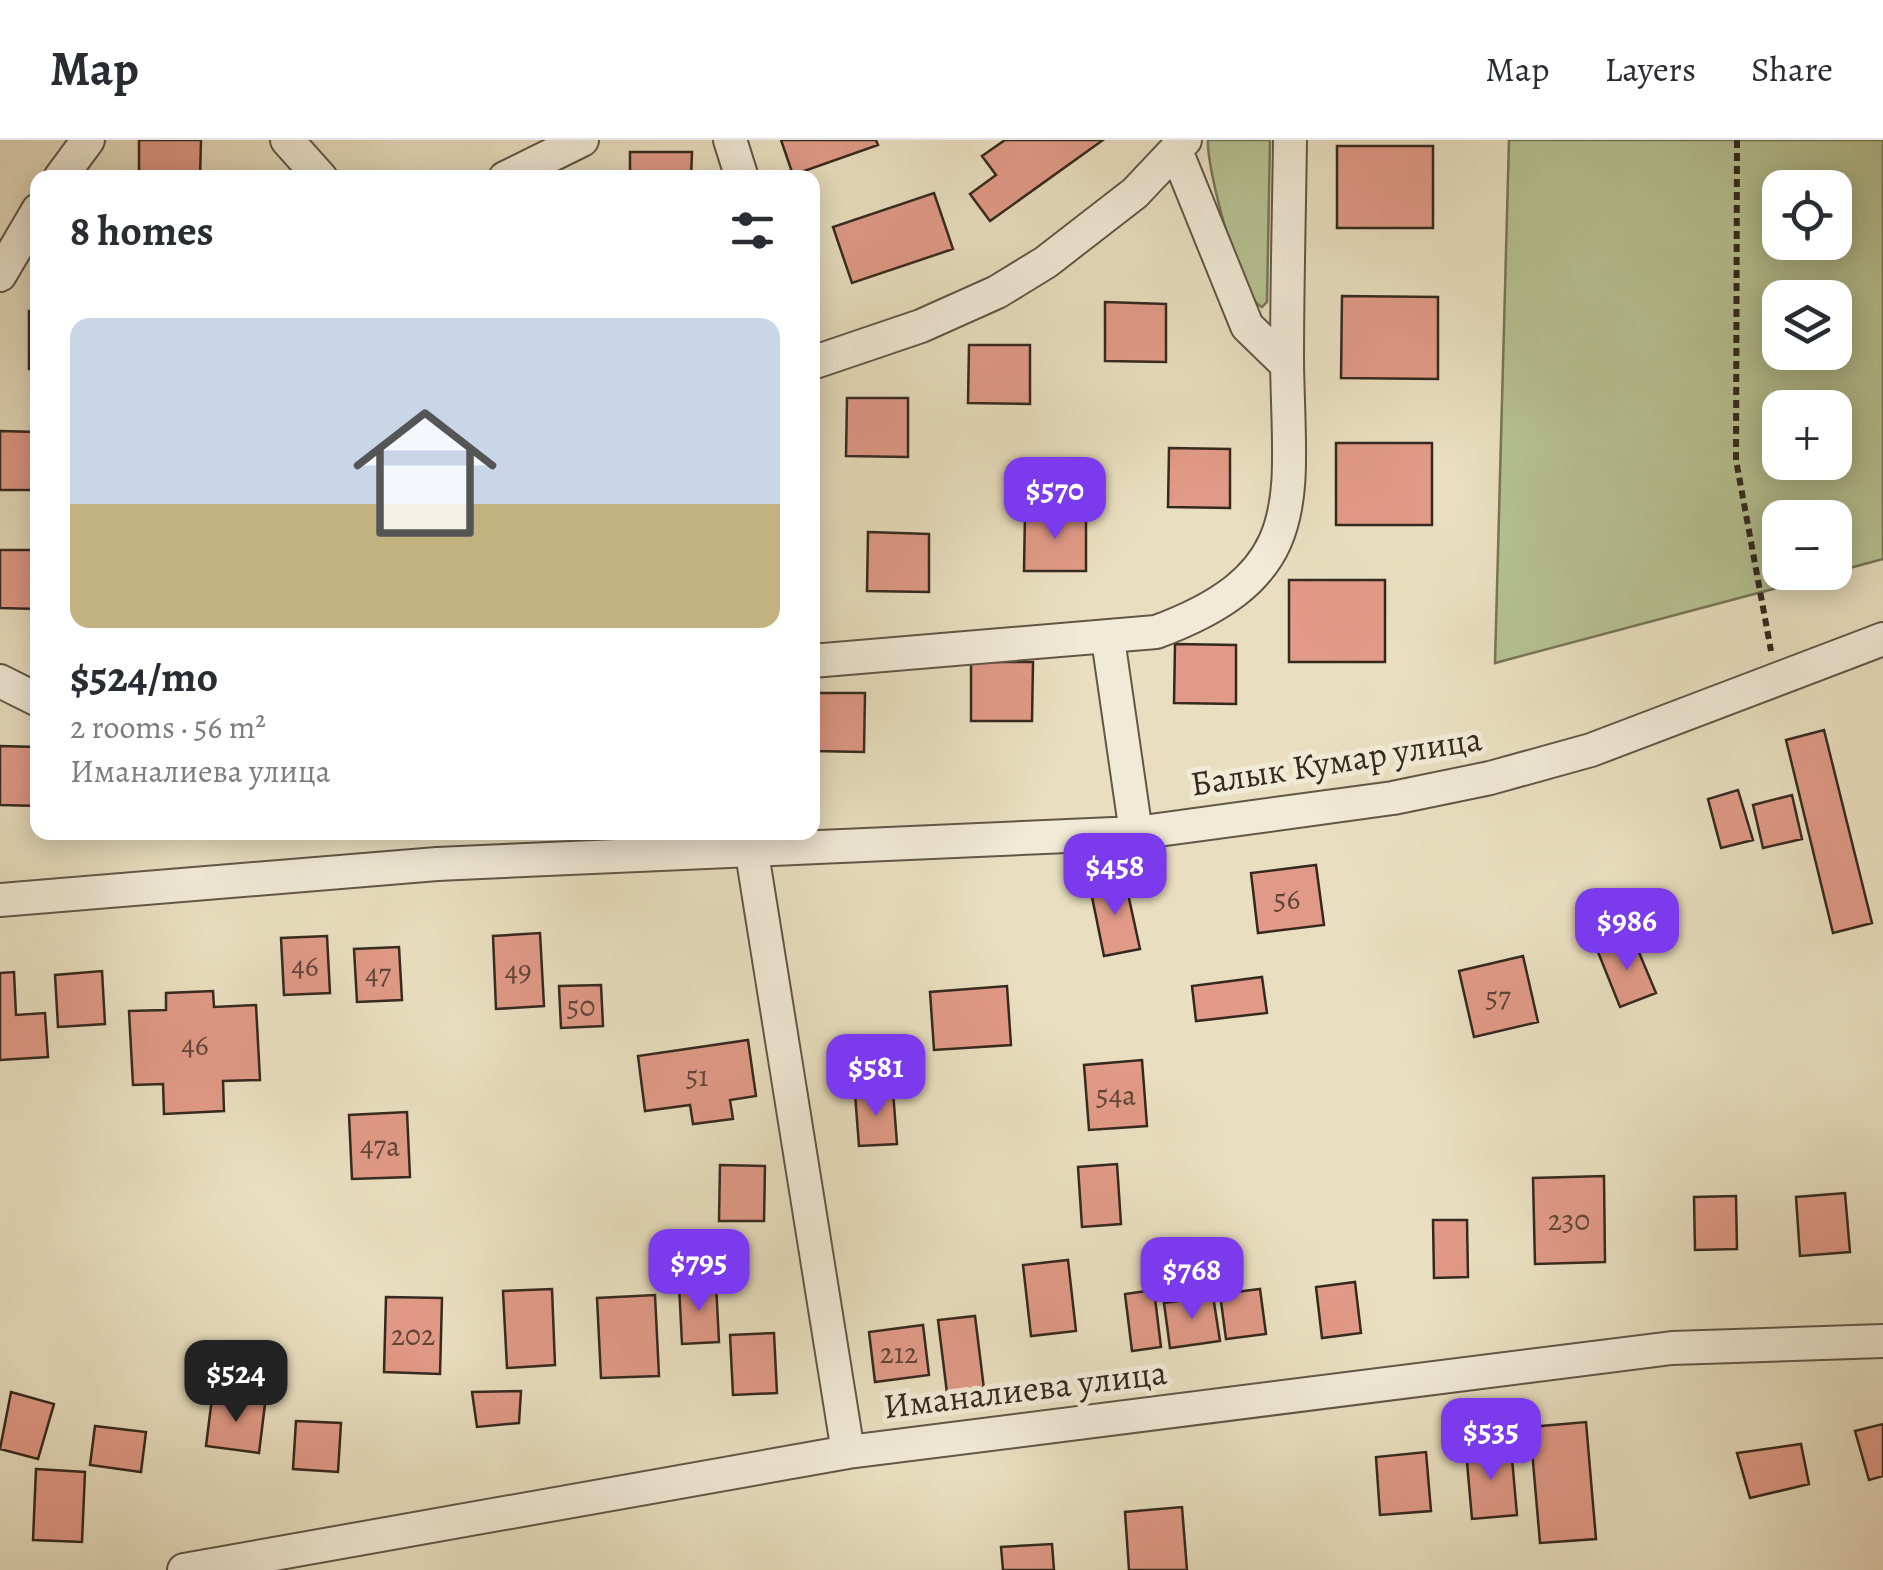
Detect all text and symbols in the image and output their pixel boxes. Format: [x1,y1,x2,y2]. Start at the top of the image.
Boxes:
text: Map [50,36,139,102]
text: Map [1485,45,1549,93]
text: Layers [1604,45,1696,93]
text: Share [1751,45,1833,93]
map controls [1762,170,1852,590]
button: locate [1762,170,1852,260]
text: 8 homes [70,202,214,259]
icon: filters [725,203,780,258]
button: layers [1762,280,1852,370]
icon: home [335,383,515,563]
button: + [1762,390,1852,480]
pin: $570 [996,457,1114,542]
text: $570 [1026,467,1084,511]
button: − [1762,500,1852,590]
text: $524/mo [70,648,218,705]
text: 2 rooms · 56 m² [70,705,266,749]
street label: Балык Кумар улица [1187,714,1485,808]
text: Иманалиева улица [70,749,331,793]
pin: $458 [1056,833,1174,918]
text: $458 [1086,843,1144,887]
house number: 56 [1274,879,1300,919]
pin: $986 [1568,888,1686,973]
text: $986 [1597,898,1657,942]
house number: 46 [291,946,319,986]
house number: 49 [504,951,532,991]
house number: 47 [365,954,391,994]
house number: 57 [1485,977,1511,1017]
house number: 50 [567,986,595,1026]
house number: 46 [181,1025,209,1065]
pin: $581 [817,1034,935,1119]
text: $581 [848,1044,904,1088]
house number: 51 [685,1056,709,1096]
house number: 54а [1096,1075,1136,1115]
house number: 47а [360,1126,400,1166]
house number: 230 [1548,1200,1590,1240]
pin: $795 [640,1229,758,1314]
pin: $768 [1133,1237,1251,1322]
text: $795 [670,1239,728,1283]
text: $768 [1163,1247,1221,1291]
house number: 202 [391,1315,435,1355]
house number: 212 [880,1333,918,1373]
pin: $524 [177,1340,295,1425]
street label: Иманалиева улица [881,1348,1169,1430]
text: $524 [206,1350,266,1394]
pin: $535 [1432,1398,1550,1483]
text: $535 [1463,1408,1519,1452]

